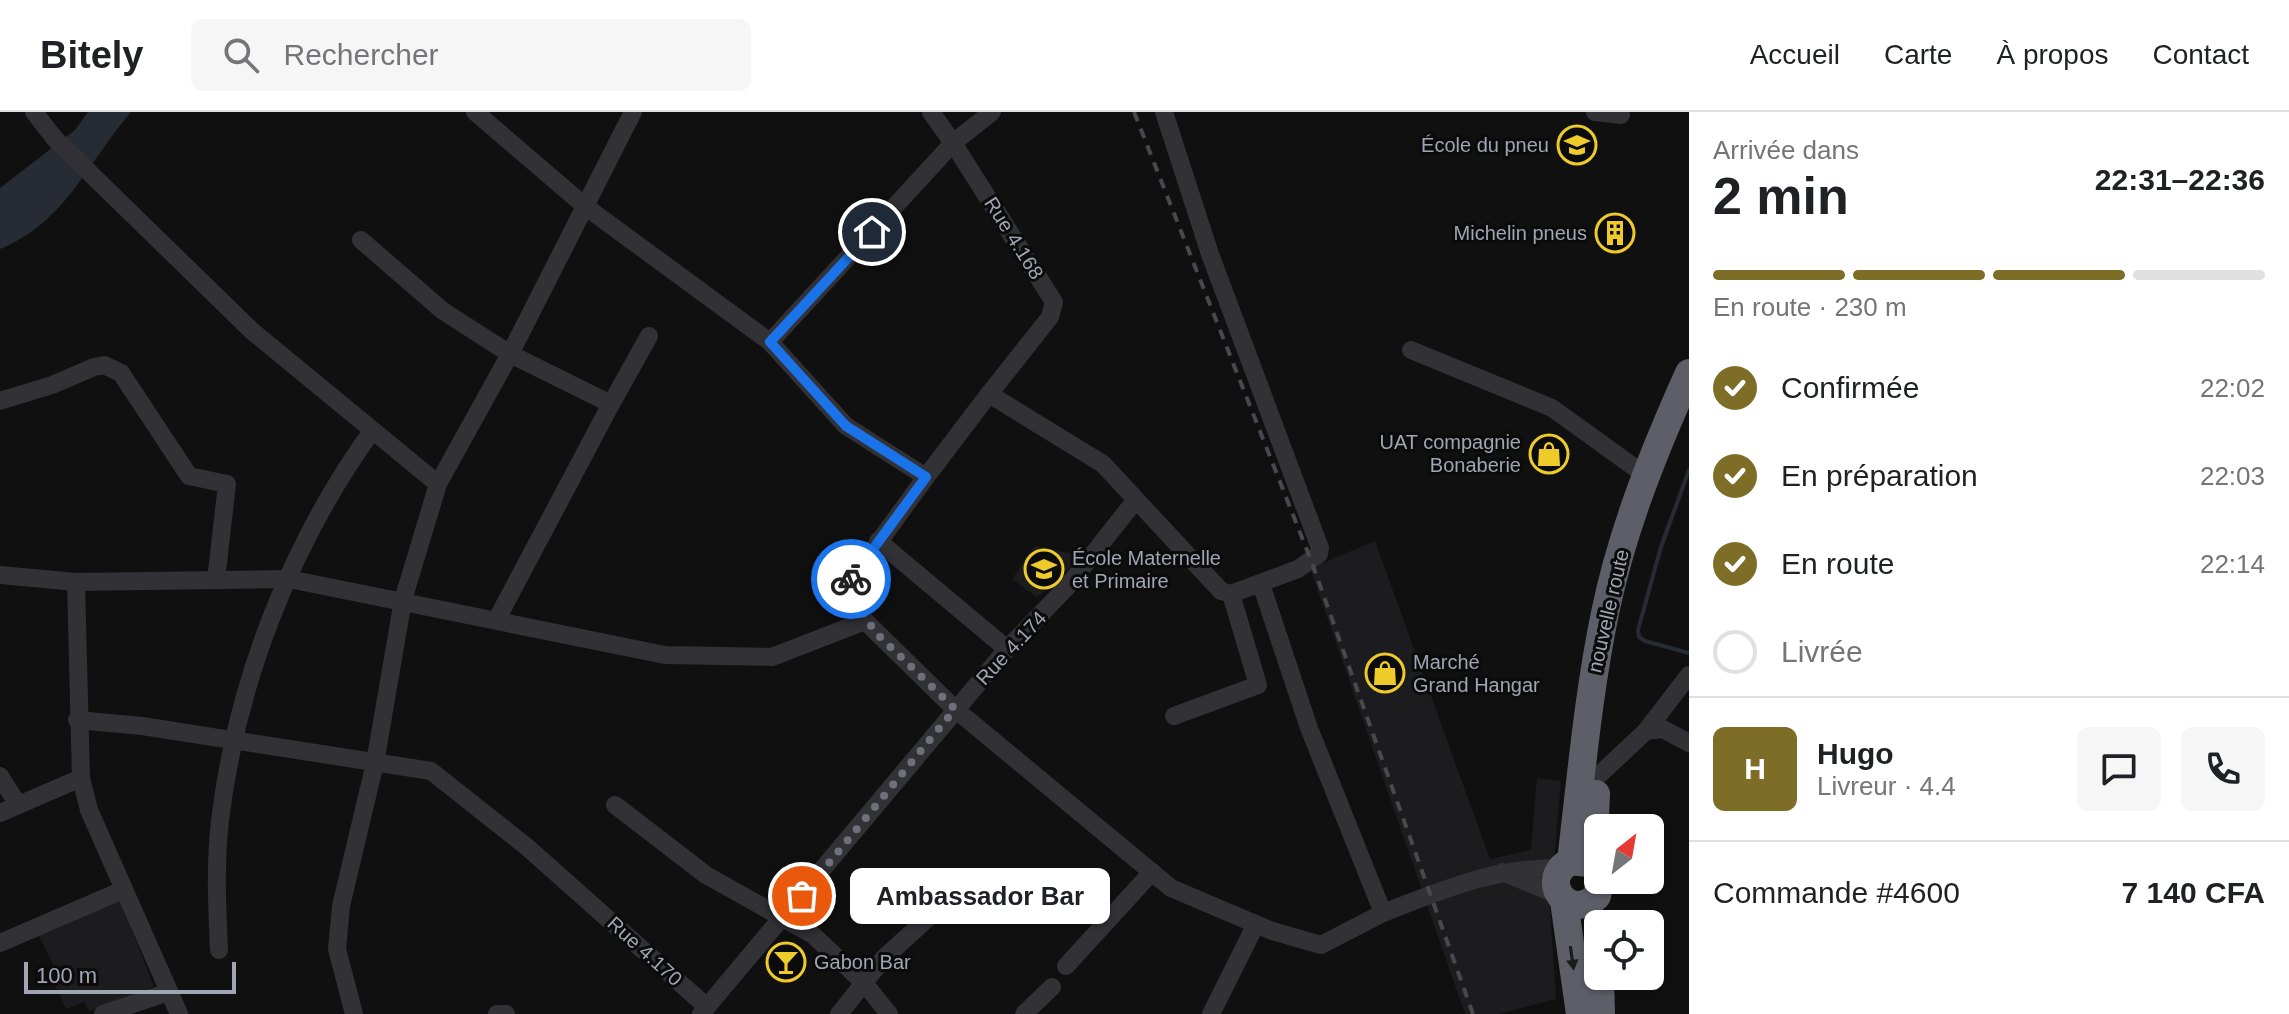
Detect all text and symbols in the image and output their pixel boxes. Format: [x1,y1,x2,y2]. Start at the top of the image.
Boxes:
search box [191,19,751,91]
icon: search [219,33,263,77]
text: Bitely [40,34,143,76]
text: Rechercher [283,38,439,71]
text: Accueil [1750,39,1840,70]
text: Carte [1884,39,1952,70]
text: À propos [1996,39,2109,70]
text: Contact [2153,39,2249,70]
school or university icon: École du pneu [1556,124,1598,166]
place label: École du pneu [1421,134,1549,156]
text: Arrivée dans [1713,135,1859,165]
text: 22:31–22:36 [2095,163,2265,196]
text: 2 min [1713,167,1849,225]
street label: Rue 4.168 [980,193,1048,283]
pin [838,198,906,266]
icon: home [850,210,894,254]
building icon: Michelin pneus [1594,212,1636,254]
place label: Michelin pneus [1454,222,1587,244]
text: En route · 230 m [1713,292,1907,322]
icon: check [1713,366,1757,410]
text: Confirmée [1781,371,1919,404]
text: 22:02 [2200,373,2265,403]
place label: UAT compagnie Bonaberie [1379,431,1521,476]
shop icon: UAT compagnie Bonaberie [1528,433,1570,475]
icon: check [1713,454,1757,498]
text: En préparation [1781,459,1978,492]
text: 22:03 [2200,461,2265,491]
courier [811,539,891,619]
icon: check [1713,542,1757,586]
place label: École Maternelle et Primaire [1072,547,1221,592]
street label: nouvelle route [1583,547,1633,675]
text: En route [1781,547,1894,580]
school or university icon: École Maternelle et Primaire [1023,548,1065,590]
text: 22:14 [2200,549,2265,579]
icon: bike [829,557,873,601]
street label: Rue 4.174 [971,607,1051,689]
text: Livrée [1781,635,1863,668]
place label: Marché Grand Hangar [1413,651,1540,696]
shop icon: Marché Grand Hangar [1364,652,1406,694]
button: chat [2077,727,2161,811]
button: phone [2181,727,2265,811]
text: Hugo [1817,737,1894,770]
text: H [1744,752,1766,785]
text: Livreur · 4.4 [1817,771,1956,801]
north arrow [1584,814,1664,894]
map controls [1584,814,1664,990]
pin [768,862,836,930]
callout: Ambassador Bar [850,868,1110,924]
icon: bag [780,874,824,918]
text: Commande #4600 [1713,876,1960,909]
text: 7 140 CFA [2122,876,2265,909]
text: Ambassador Bar [876,881,1084,911]
button: locate [1584,910,1664,990]
street label: Rue 4.170 [603,912,687,990]
bar icon: Gabon Bar [765,941,807,983]
one-way arrow [1566,945,1579,970]
place label: Gabon Bar [814,951,911,973]
scale bar [24,958,236,994]
text: 100 m [36,963,97,988]

